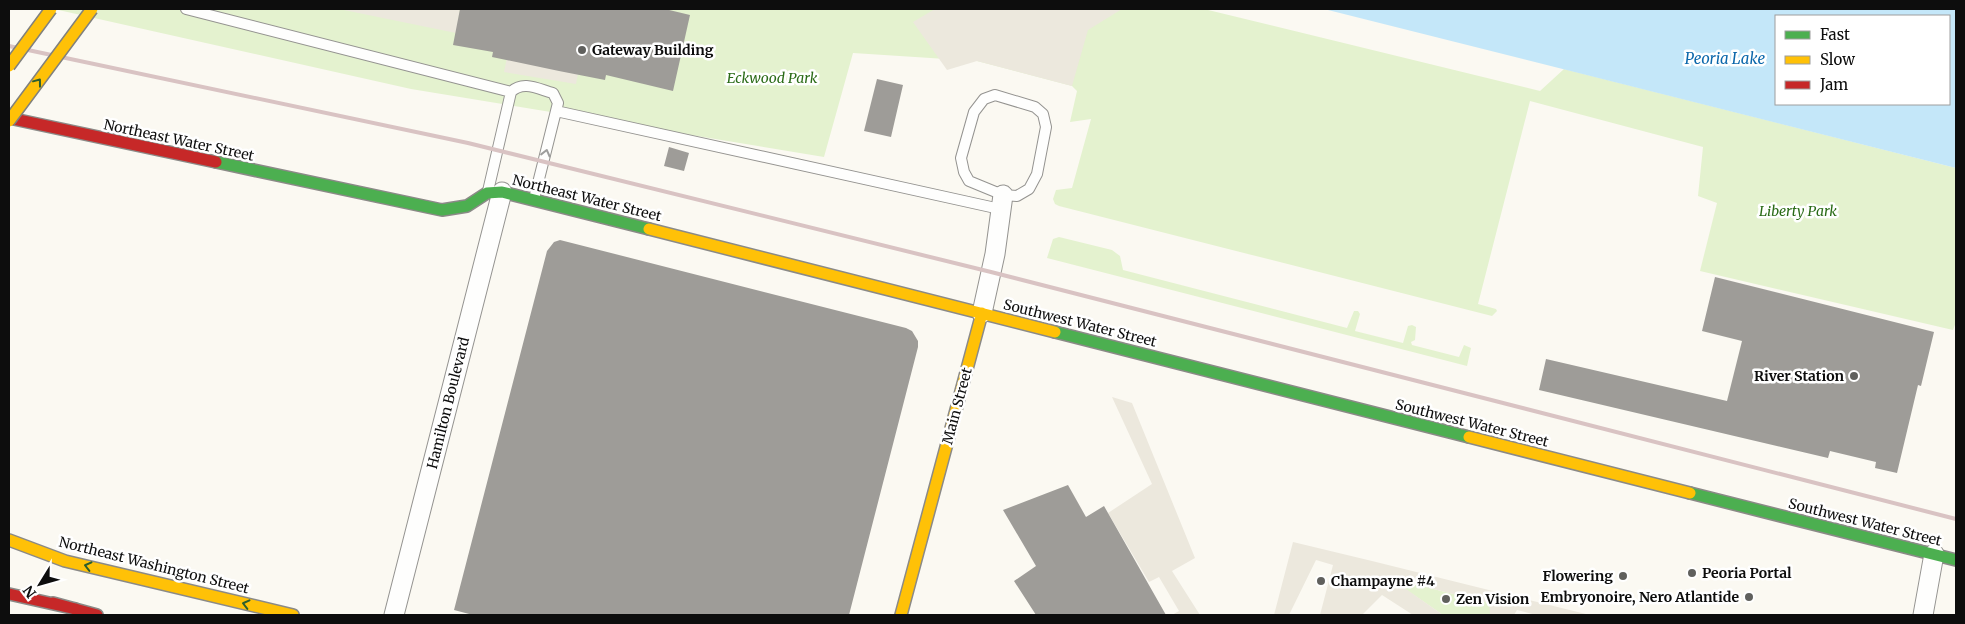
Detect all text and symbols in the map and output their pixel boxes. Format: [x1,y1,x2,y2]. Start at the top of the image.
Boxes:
legend [1775,15,1950,105]
text: Fast [1820,25,1850,44]
place label: Gateway Building [592,41,714,59]
marker: Gateway Building [576,44,588,56]
water label: Peoria Lake [1685,49,1765,68]
text: Slow [1820,50,1855,69]
park label: Eckwood Park [727,69,818,87]
text: Jam [1819,75,1848,94]
one-way arrow [32,78,41,88]
street label: Northeast Water Street [102,115,256,165]
one-way arrow [540,148,551,157]
street label: Northeast Water Street [511,171,664,225]
park label: Liberty Park [1759,202,1837,220]
street label: Southwest Water Street [1001,295,1159,351]
street label: Hamilton Boulevard [423,335,473,471]
street label: Main Street [938,365,976,446]
place label: River Station [1754,367,1844,385]
marker: River Station [1848,370,1860,382]
street label: Southwest Water Street [1393,395,1551,451]
street label: Southwest Water Street [1786,494,1944,550]
street label: Northeast Washington Street [57,533,251,597]
north arrow [15,559,65,609]
one-way arrow [84,562,92,572]
place label: Peoria Portal [1702,564,1792,582]
place label: Flowering [1542,567,1613,585]
marker: Peoria Portal [1686,567,1698,579]
marker: Flowering [1617,570,1629,582]
place label: Champayne #4 [1331,572,1435,590]
marker: Champayne #4 [1315,575,1327,587]
text: N [19,582,40,602]
place label: Embryonoire, Nero Atlantide [1541,588,1739,606]
place label: Zen Vision [1456,590,1530,608]
marker: Embryonoire, Nero Atlantide [1743,591,1755,603]
marker: Zen Vision [1440,593,1452,605]
one-way arrow [241,599,250,610]

